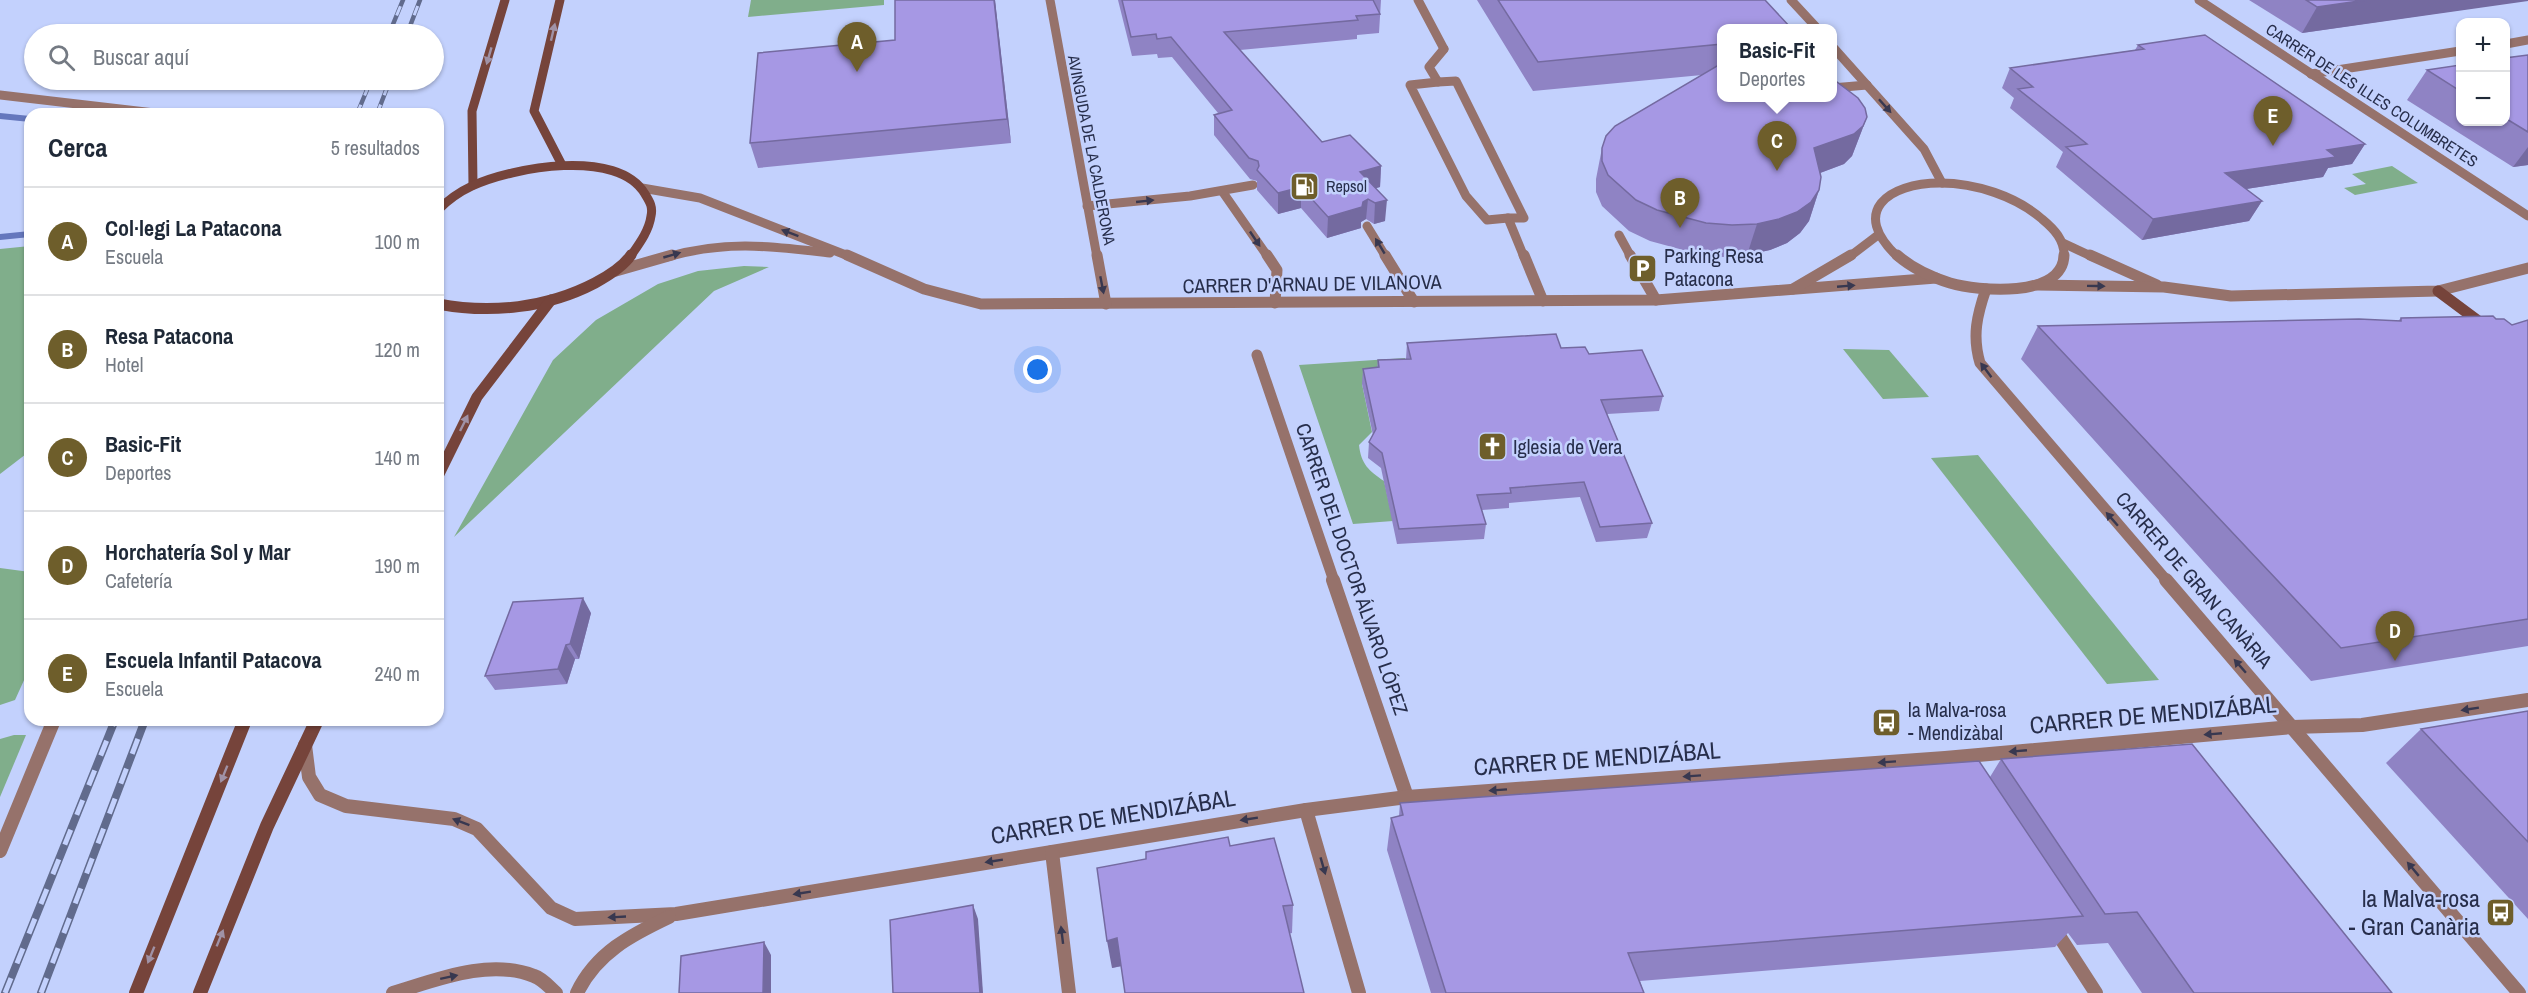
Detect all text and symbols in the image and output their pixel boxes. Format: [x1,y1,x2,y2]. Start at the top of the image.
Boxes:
map controls [2456,18,2510,126]
button: + [2456,18,2510,72]
street label: CARRER DE LES ILLES COLUMBRETES [2263,19,2481,171]
one-way arrow [548,22,558,41]
pin: A [838,22,876,72]
search box [24,24,444,90]
popup [1717,24,1837,102]
text: Basic-Fit [1739,35,1815,65]
icon: search [45,41,78,74]
text: Buscar aquí [93,42,189,72]
one-way arrow [484,47,493,65]
street label: AVINGUDA DE LA CALDERONA [1063,52,1121,247]
text: Deportes [1739,65,1805,92]
button: − [2456,72,2510,126]
pin: E [2254,96,2292,146]
one-way arrow [1878,98,1892,113]
pin: C [1758,122,1796,171]
text: Cerca [48,130,107,165]
text: 5 resultados [331,134,420,161]
fuel station icon: Repsol [1289,170,1321,202]
place label: Repsol [1326,175,1367,197]
pin: B [1660,178,1700,228]
one-way arrow [1136,196,1155,206]
text: Col·legi La Patacona [105,213,281,243]
text: A [62,228,73,255]
text: 100 m [374,228,420,255]
one-way arrow [781,228,799,237]
one-way arrow [1249,231,1260,247]
one-way arrow [1374,238,1385,254]
place label: Parking Resa Patacona [1664,242,1763,292]
text: Escuela [105,243,163,270]
one-way arrow [663,250,681,259]
parking icon: Parking Resa Patacona [1627,252,1659,284]
street label: CARRER D'ARNAU DE VILANOVA [1182,268,1442,299]
one-way arrow [1098,275,1107,294]
one-way arrow [1837,281,1856,291]
one-way arrow [2086,281,2105,291]
text: Resa Patacona [105,321,233,351]
text: B [62,336,73,363]
text: 120 m [374,336,420,363]
text: Hotel [105,351,143,378]
your location [1023,355,1052,384]
one-way arrow [1980,363,1992,379]
one-way arrow [459,415,469,432]
street label: CARRER DEL DOCTOR ÁLVARO LÓPEZ [1290,419,1415,718]
text: Basic-Fit [105,429,181,459]
church icon: Iglesia de Vera [1476,431,1508,463]
place label: Iglesia de Vera [1513,433,1622,460]
text: C [62,444,73,471]
text: 140 m [374,444,420,471]
text: Deportes [105,459,172,486]
street label: CARRER DE GRAN CANÀRIA [2110,486,2279,674]
one-way arrow [2106,511,2119,527]
text: Horchatería Sol y Mar [105,537,290,567]
text: D [62,552,73,579]
text: 190 m [374,552,420,579]
text: Cafetería [105,567,172,594]
pin: D [2376,612,2414,661]
text: Escuela Infantil Patacova [105,645,322,675]
one-way arrow [2234,659,2247,674]
text: E [62,660,73,687]
text: 240 m [374,660,420,687]
text: Escuela [105,675,163,702]
street label: CARRER DE MENDIZÁBAL [2028,687,2277,741]
place label: la Malva-rosa - Mendizàbal [1908,696,2006,746]
one-way arrow [2461,704,2480,713]
bus stop icon: la Malva-rosa - Mendizàbal [1871,706,1903,738]
one-way arrow [2203,729,2222,739]
street label: CARRER DE MENDIZÁBAL [1473,733,1721,783]
one-way arrow [2009,746,2028,756]
one-way arrow [1877,757,1896,767]
one-way arrow [219,766,229,784]
one-way arrow [1683,771,1702,781]
street label: CARRER DE MENDIZÁBAL [988,781,1237,851]
one-way arrow [1488,785,1507,795]
one-way arrow [1239,815,1258,824]
one-way arrow [451,817,469,827]
one-way arrow [985,857,1004,866]
one-way arrow [1318,857,1328,875]
one-way arrow [2407,862,2420,877]
place label: la Malva-rosa - Gran Canària [2349,882,2480,942]
one-way arrow [792,888,811,897]
bus stop icon: la Malva-rosa - Gran Canària [2485,897,2517,929]
one-way arrow [608,912,627,921]
one-way arrow [1057,925,1067,944]
one-way arrow [215,929,225,947]
one-way arrow [146,947,156,965]
one-way arrow [440,972,459,981]

